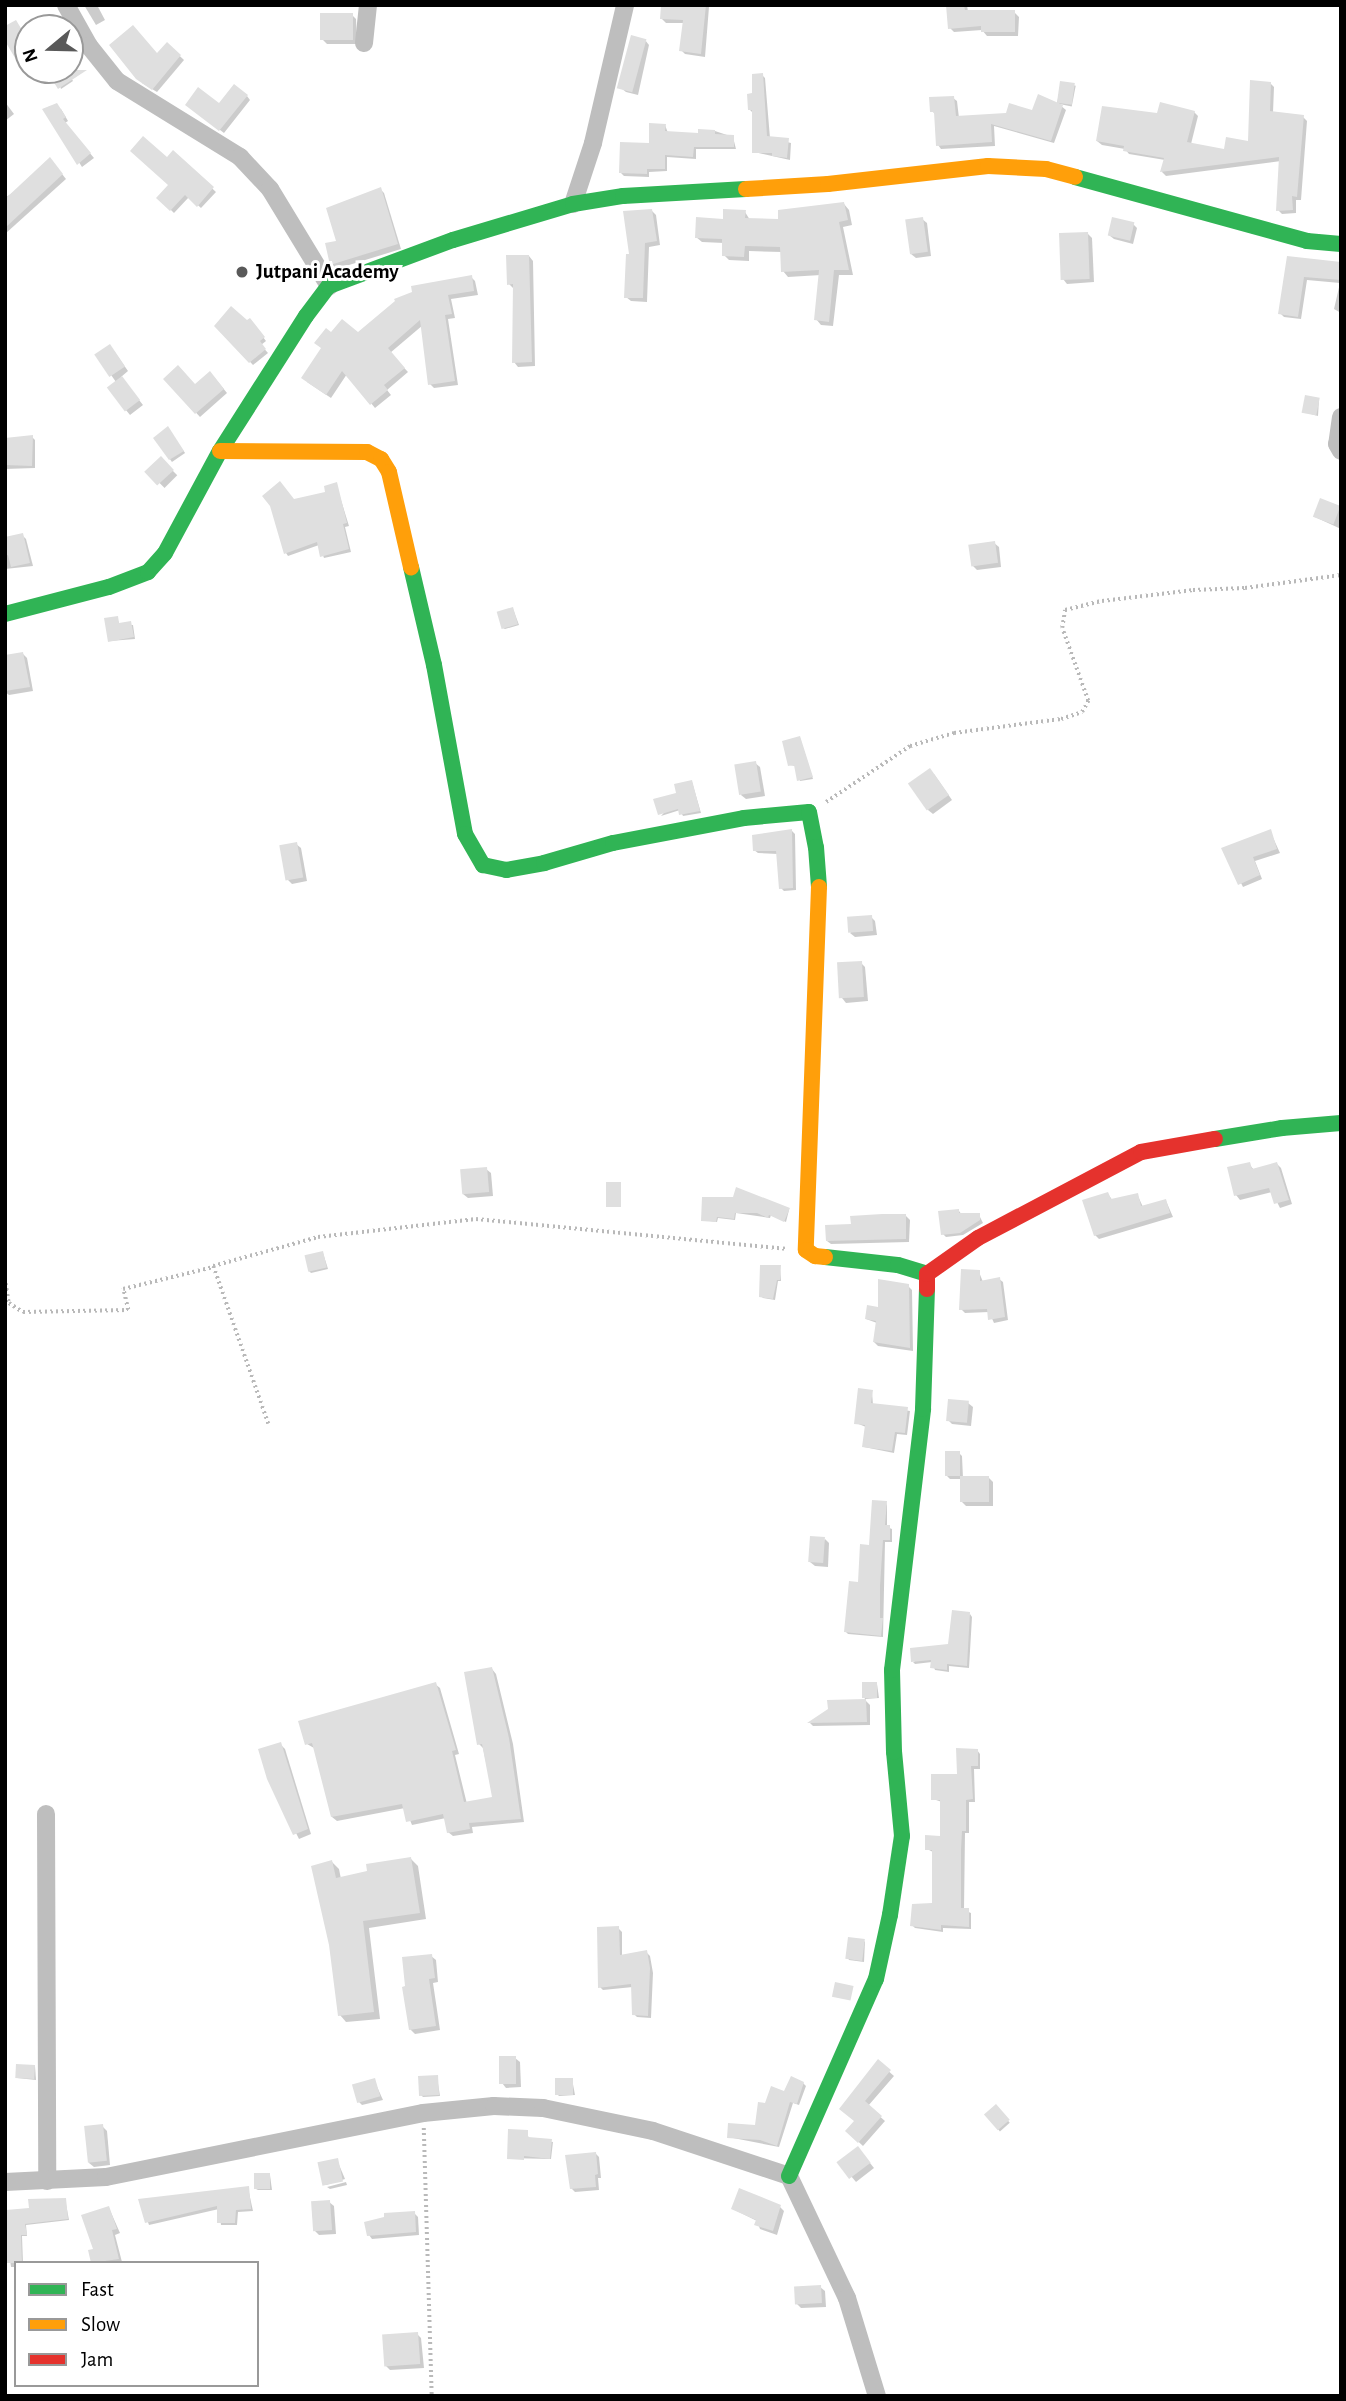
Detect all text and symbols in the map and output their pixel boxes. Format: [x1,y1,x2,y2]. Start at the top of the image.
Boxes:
north arrow [14,14,84,84]
text: N [19,46,42,65]
place label: Jutpani Academy [256,259,399,285]
marker: Jutpani Academy [234,264,250,280]
legend [14,2261,259,2387]
text: Fast [81,2279,114,2300]
text: Slow [81,2314,120,2335]
text: Jam [81,2349,113,2370]

